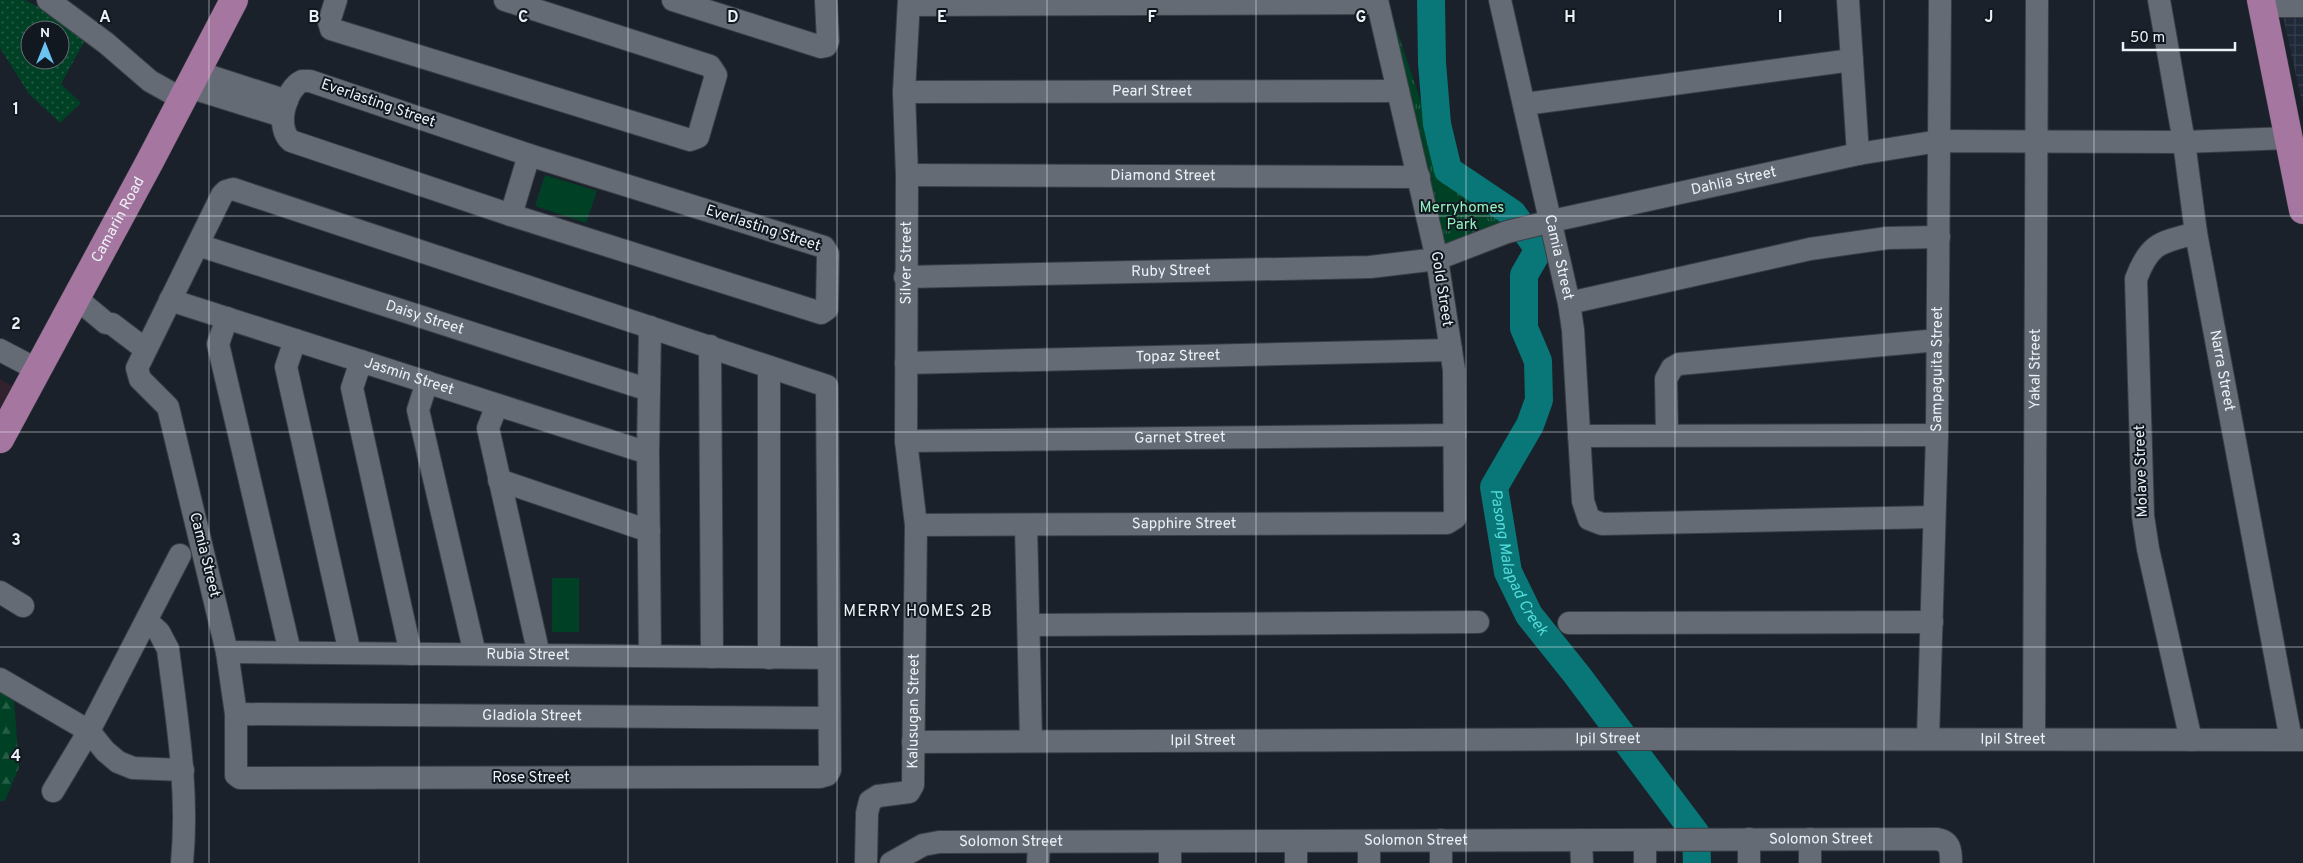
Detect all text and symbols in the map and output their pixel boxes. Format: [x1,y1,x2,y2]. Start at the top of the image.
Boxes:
text: A [99,8,111,28]
text: B [308,8,320,28]
text: C [518,8,528,28]
text: D [727,8,739,28]
text: E [937,8,947,28]
text: F [1147,8,1157,28]
text: G [1356,8,1366,28]
text: H [1564,8,1576,28]
text: I [1778,8,1782,28]
text: J [1985,8,1993,28]
north arrow [20,20,70,70]
scale bar [2123,20,2236,52]
text: N [40,25,50,42]
text: 50 m [2130,29,2165,48]
street label: Everlasting Street [318,76,438,132]
street label: Pearl Street [1112,82,1192,101]
text: 1 [13,100,19,120]
street label: Dahlia Street [1689,163,1778,200]
street label: Diamond Street [1110,166,1216,186]
street label: Camarin Road [87,174,149,266]
park label: Merryhomes Park [1420,199,1504,235]
street label: Everlasting Street [703,201,823,257]
street label: Camia Street [1540,213,1578,302]
street label: Silver Street [897,221,916,304]
street label: Gold Street [1426,250,1456,328]
street label: Ruby Street [1131,261,1211,282]
street label: Daisy Street [383,296,466,339]
street label: Sampaguita Street [1928,306,1947,432]
text: 2 [11,315,21,335]
street label: Narra Street [2205,328,2239,413]
street label: Yakal Street [2026,329,2045,409]
street label: Topaz Street [1135,346,1220,367]
street label: Jasmin Street [362,353,456,400]
street label: Molave Street [2131,424,2153,518]
street label: Garnet Street [1134,428,1226,448]
water label: Pasong Malapad Creek [1484,487,1553,641]
street label: Camia Street [184,510,224,600]
street label: Sapphire Street [1132,514,1236,534]
text: 3 [11,531,21,551]
district label: MERRY HOMES 2B [843,602,993,622]
street label: Rubia Street [486,645,570,665]
street label: Kalusugan Street [904,653,924,769]
street label: Gladiola Street [482,706,582,726]
street label: Ipil Street [1575,729,1641,749]
street label: Ipil Street [1980,730,2046,749]
street label: Ipil Street [1170,731,1236,750]
text: 4 [11,747,21,767]
street label: Rose Street [492,769,570,788]
street label: Solomon Street [1769,830,1873,849]
street label: Solomon Street [1364,831,1468,850]
street label: Solomon Street [959,832,1063,851]

